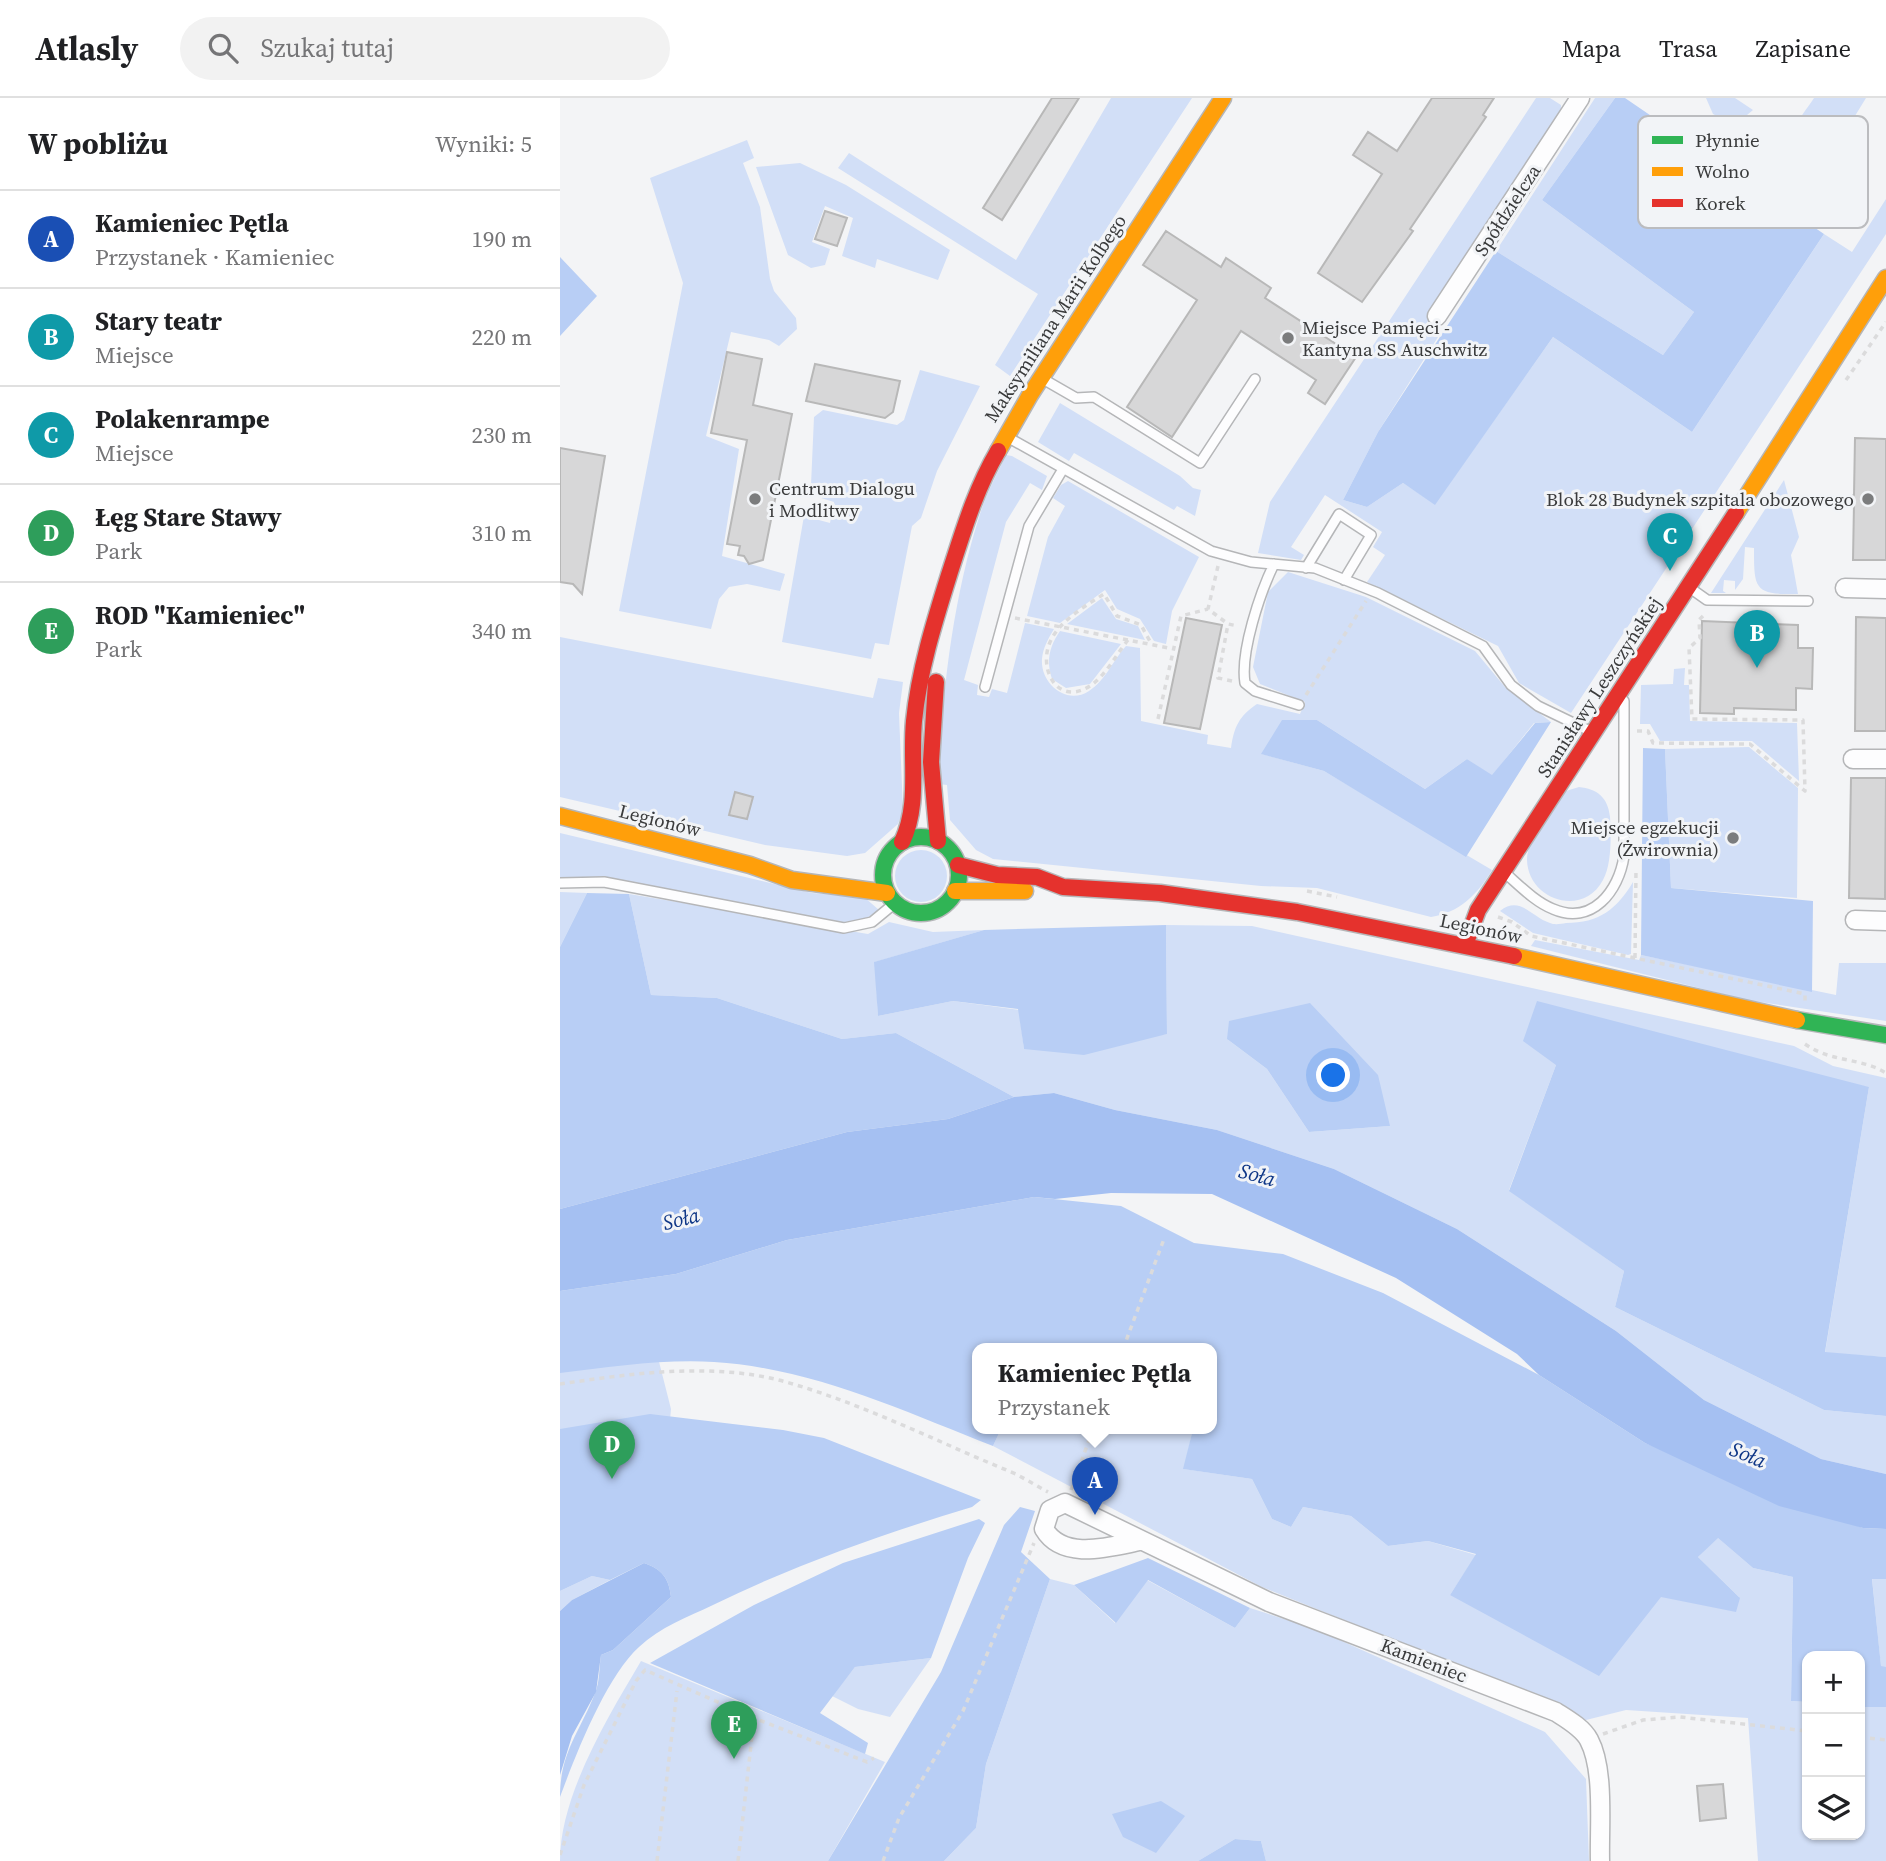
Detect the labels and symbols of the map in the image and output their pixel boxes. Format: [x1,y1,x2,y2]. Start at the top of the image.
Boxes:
legend [1638,116,1868,228]
text: Płynnie [1695,127,1760,153]
text: Wolno [1695,158,1750,184]
street label: Spółdzielcza [1468,159,1547,261]
text: Korek [1695,190,1746,216]
street label: Maksymiliana Marii Kolbego [978,209,1132,427]
place label: Miejsce Pamięci - Kantyna SS Auschwitz [1302,314,1487,362]
marker: Miejsce Pamięci - Kantyna SS Auschwitz [1280,330,1296,346]
place label: Centrum Dialogu i Modlitwy [769,475,915,523]
place label: Blok 28 Budynek szpitala obozowego [1546,486,1854,512]
marker: Centrum Dialogu i Modlitwy [747,491,763,507]
marker: Blok 28 Budynek szpitala obozowego [1860,491,1876,507]
pin: C [1647,513,1693,571]
street label: Stanisławy Leszczyńskiej [1531,592,1667,782]
pin: B [1734,610,1780,668]
street label: Legionów [616,797,704,843]
place label: Miejsce egzekucji (Żwirownia) [1570,814,1719,862]
marker: Miejsce egzekucji (Żwirownia) [1725,830,1741,846]
street label: Legionów [1437,907,1525,949]
your location [1316,1058,1350,1092]
water label: Soła [1236,1156,1279,1193]
water label: Soła [660,1200,702,1237]
pin: D [589,1421,635,1479]
water label: Soła [1726,1434,1771,1475]
pin: A [1072,1457,1118,1515]
street label: Kamieniec [1377,1632,1471,1688]
pin: E [711,1701,757,1759]

